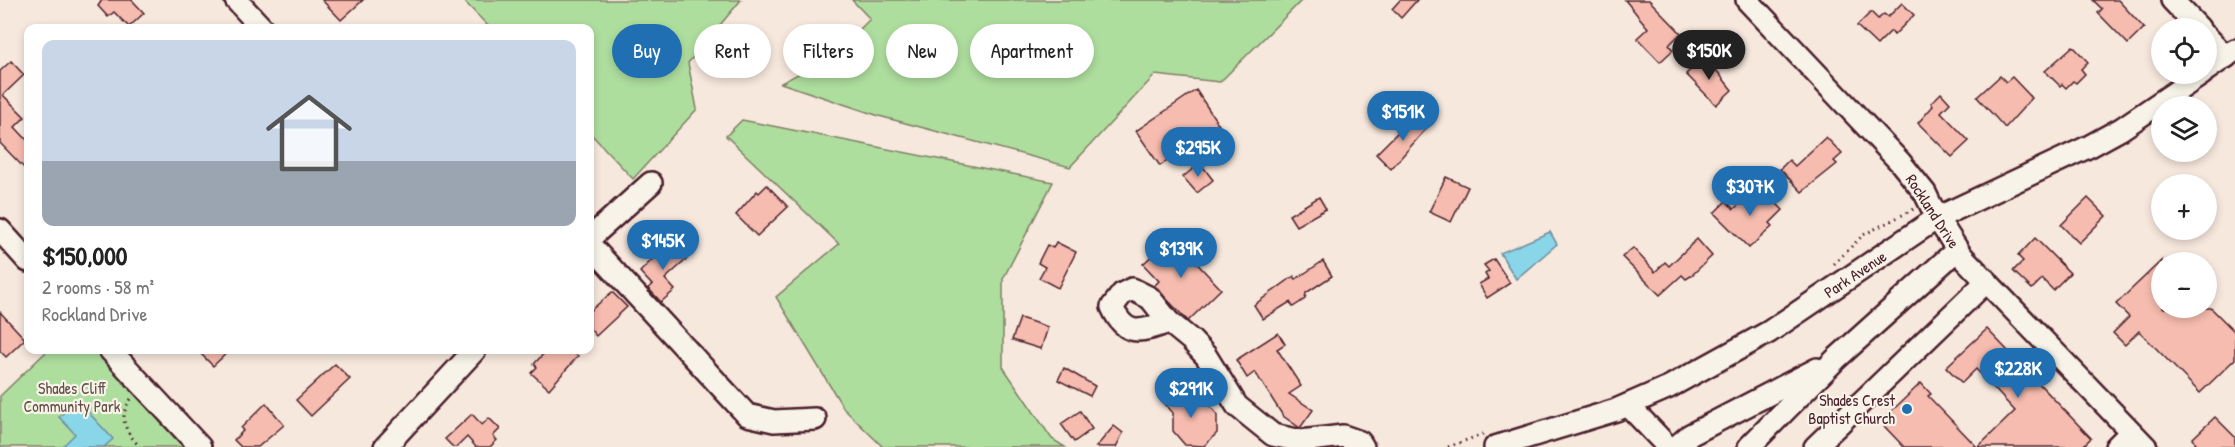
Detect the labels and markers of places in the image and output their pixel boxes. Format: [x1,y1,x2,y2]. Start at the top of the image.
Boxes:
pin: $150K [1667,30,1751,81]
pin: $151K [1361,91,1445,142]
pin: $295K [1156,127,1240,178]
pin: $307K [1708,166,1792,217]
pin: $145K [621,220,705,271]
pin: $139K [1139,228,1223,279]
pin: $228K [1976,348,2060,399]
pin: $291K [1149,368,1233,419]
place label: Shades Crest Baptist Church [1808,389,1895,429]
marker: Shades Crest Baptist Church [1900,402,1914,416]

